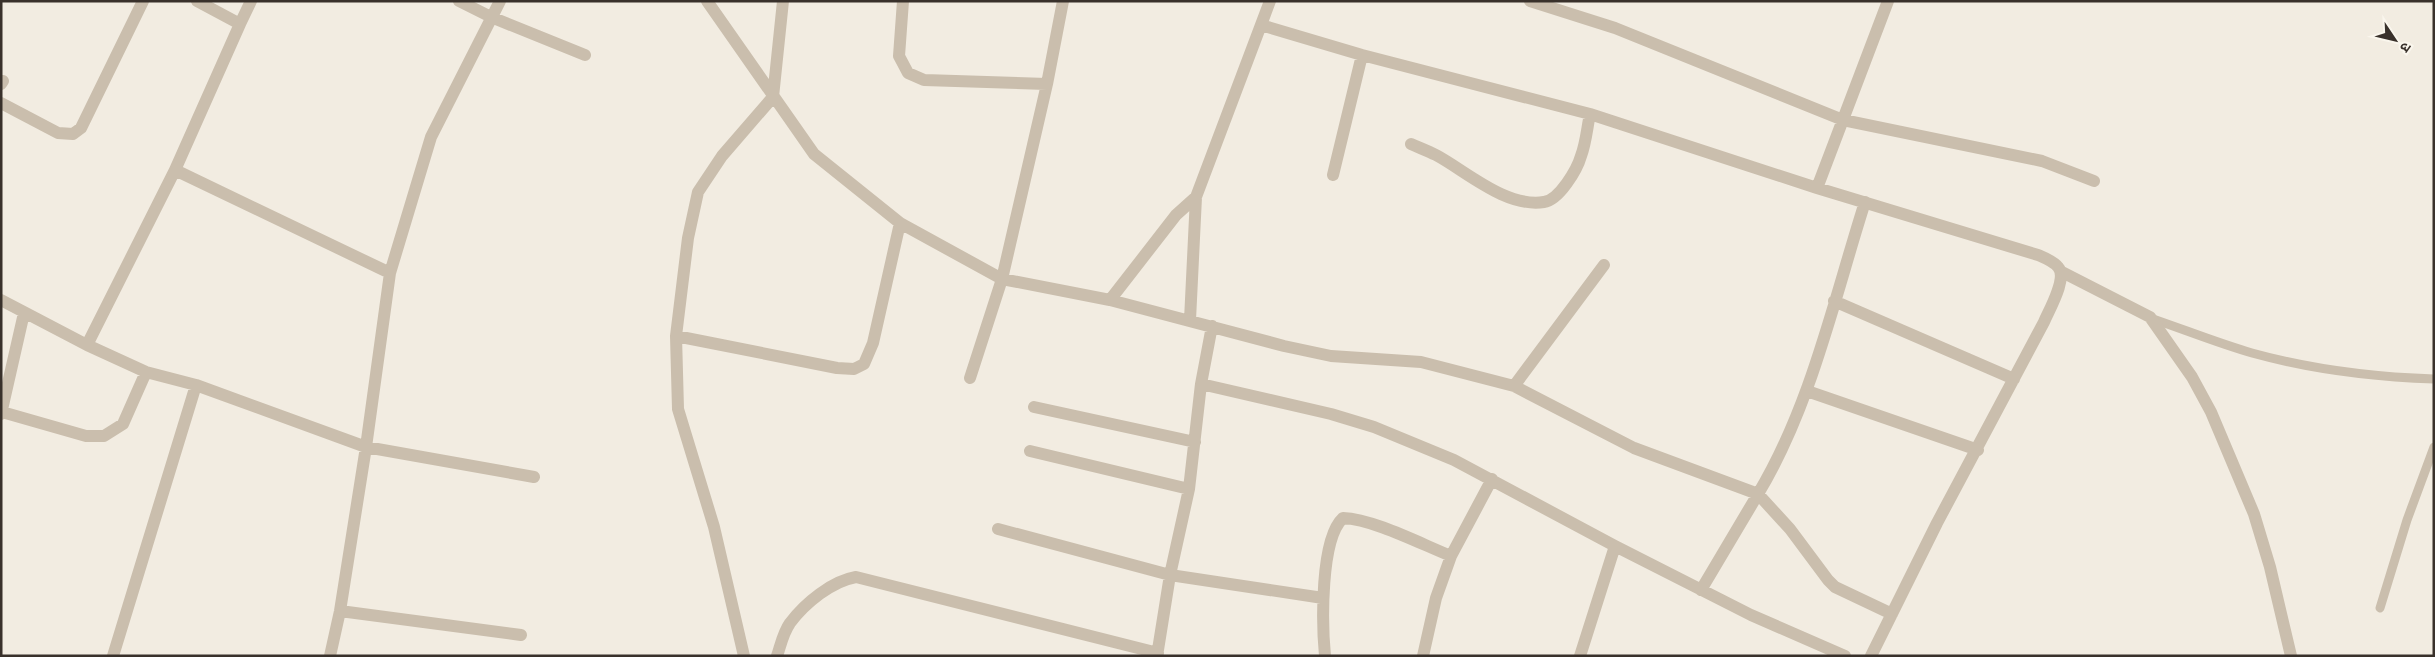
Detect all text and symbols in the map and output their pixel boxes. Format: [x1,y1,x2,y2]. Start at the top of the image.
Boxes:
north arrow [2370,15,2420,65]
text: उ [2395,39,2415,57]

